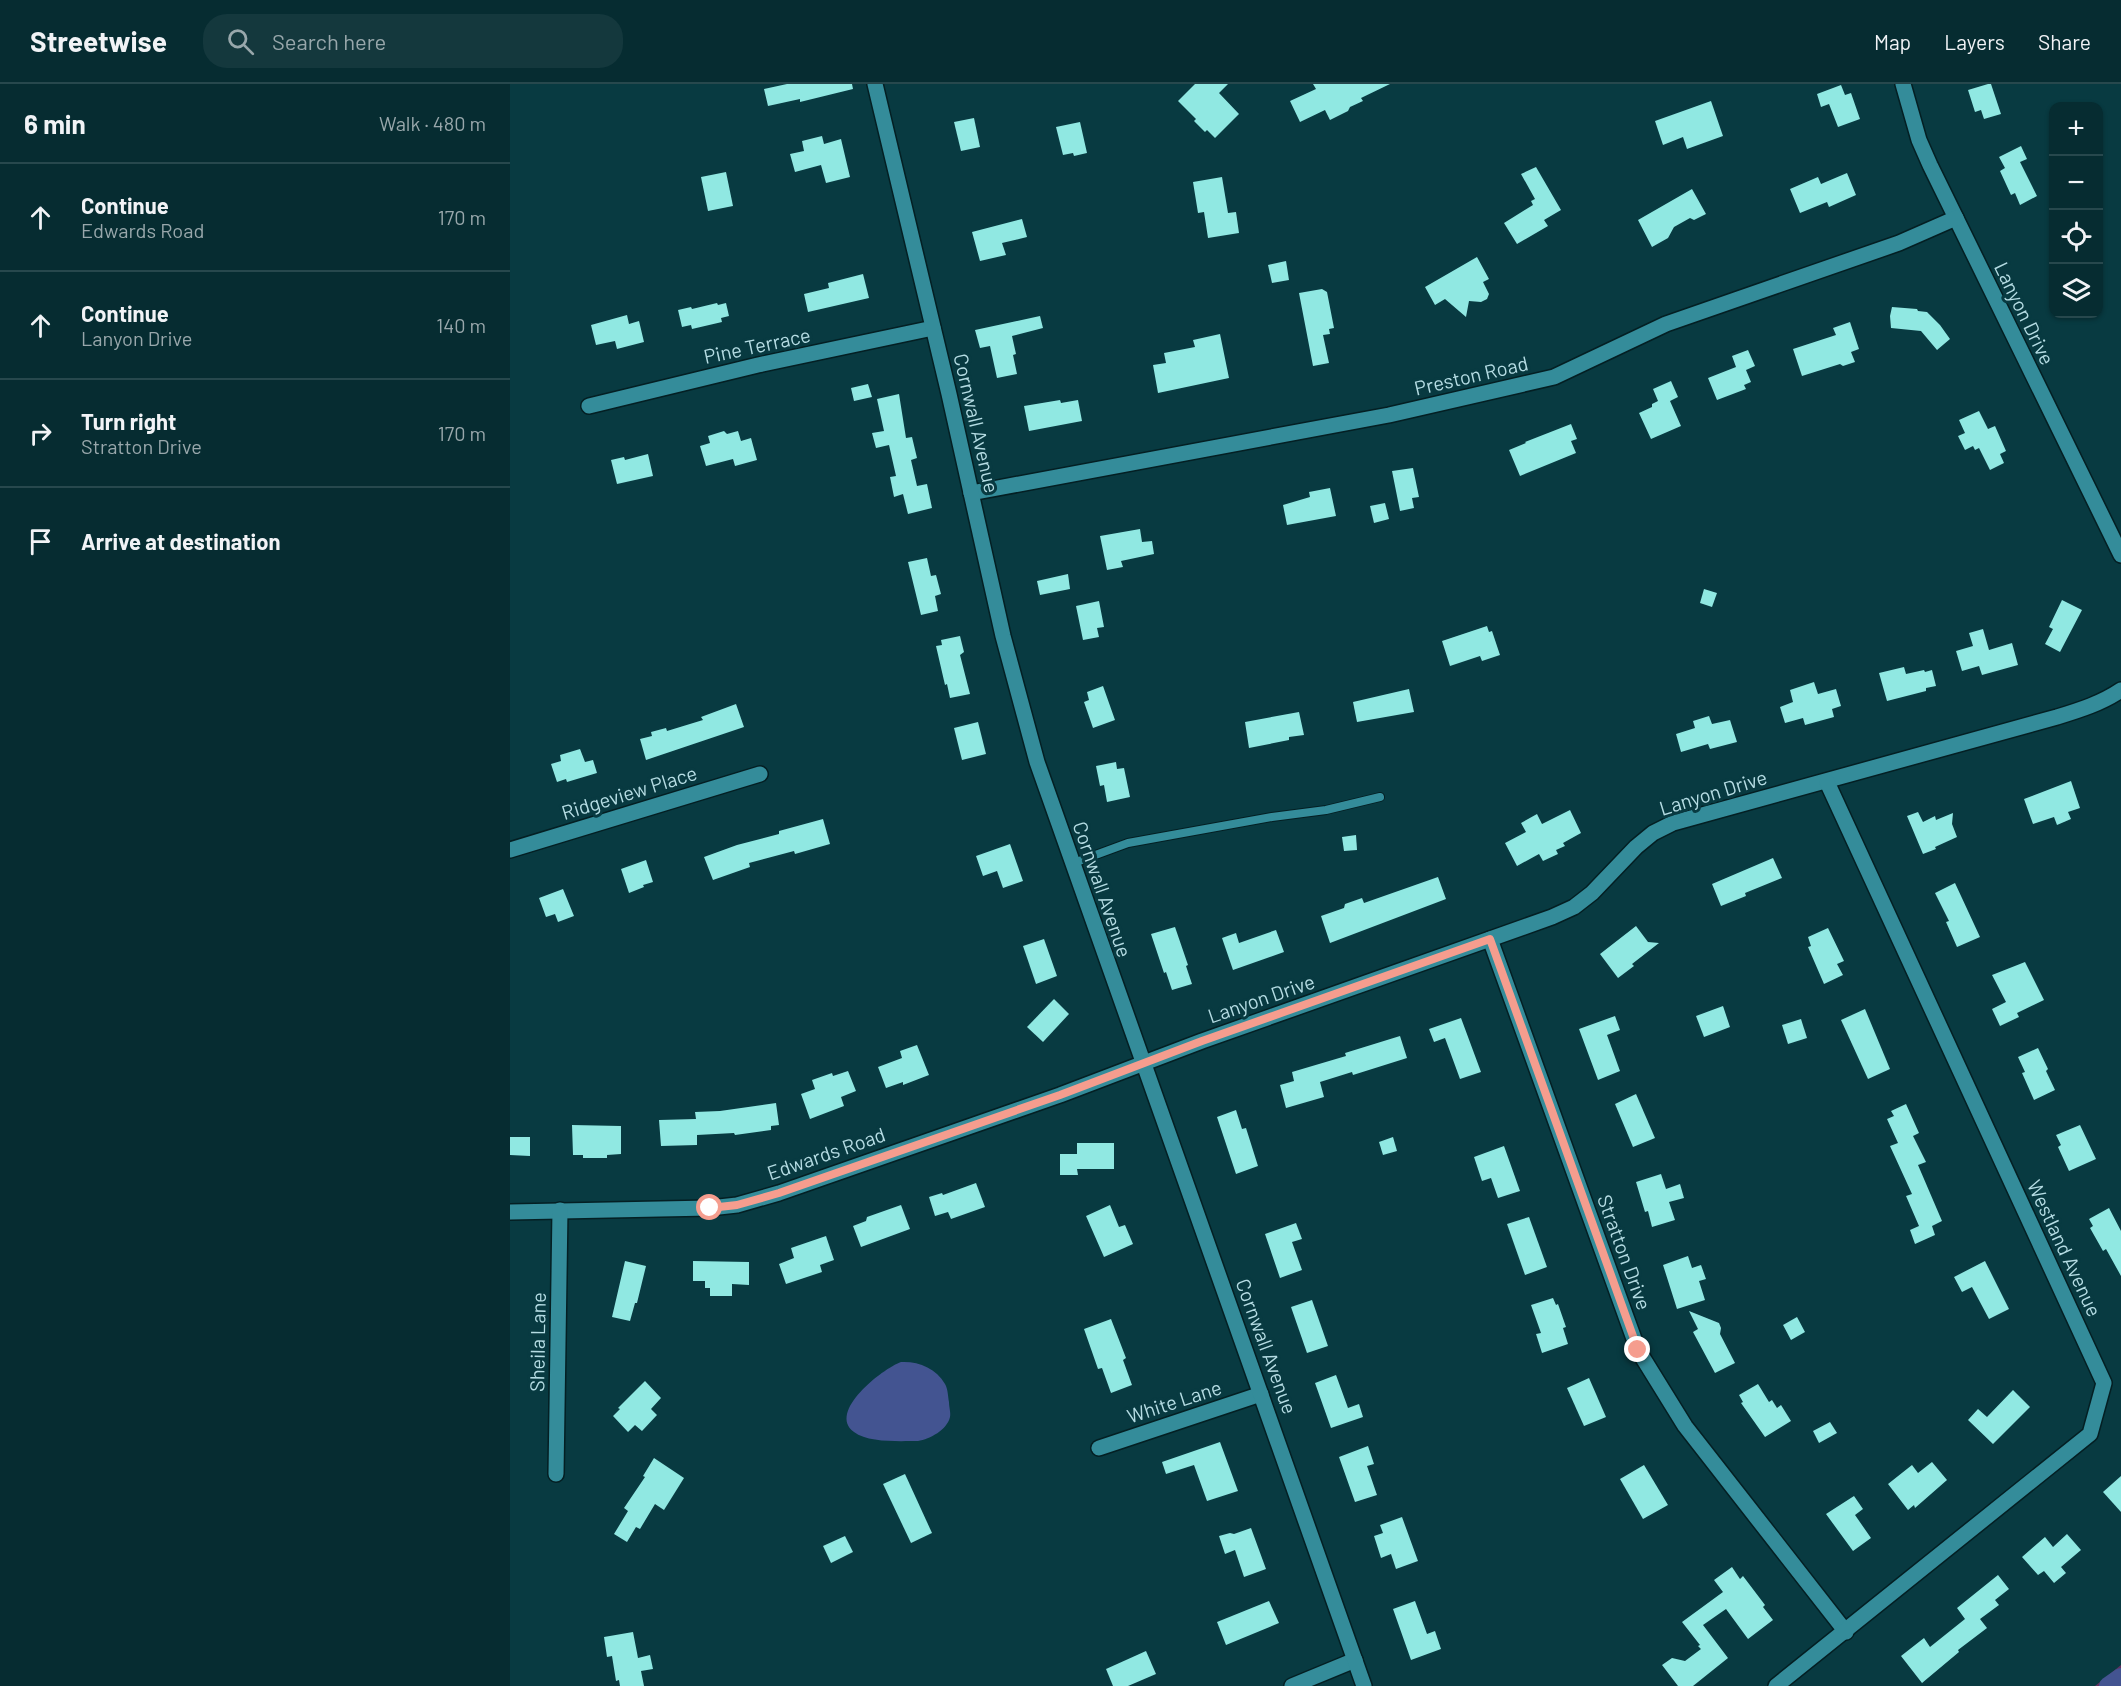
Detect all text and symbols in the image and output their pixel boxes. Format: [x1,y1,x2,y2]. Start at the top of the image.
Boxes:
search box [203,14,623,68]
text: Streetwise [30,24,167,58]
icon: search [224,25,257,58]
text: Search here [272,28,386,54]
text: Map [1874,29,1911,54]
text: Layers [1944,29,2005,54]
text: Share [2038,29,2091,54]
map controls [2049,102,2103,318]
button: + [2049,102,2103,156]
text: 6 min [24,108,86,139]
text: Walk · 480 m [379,111,486,135]
button: − [2049,156,2103,210]
text: Continue [81,192,169,218]
icon: ahead [24,201,57,234]
text: 170 m [438,205,486,229]
button: locate [2049,210,2103,264]
text: Edwards Road [81,218,204,242]
street label: Lanyon Drive [1990,258,2060,368]
button: layers [2049,264,2103,318]
text: Continue [81,300,169,326]
icon: ahead [24,309,57,342]
text: 140 m [436,313,486,337]
street label: Pine Terrace [701,322,813,368]
text: Lanyon Drive [81,326,192,350]
street label: Preston Road [1412,350,1530,400]
street label: Cornwall Avenue [949,351,1005,495]
text: Turn right [81,408,176,434]
icon: right [24,417,57,450]
text: 170 m [438,421,486,445]
text: Stratton Drive [81,434,202,458]
icon: arrive [24,525,57,558]
text: Arrive at destination [81,528,280,554]
street label: Ridgeview Place [558,760,700,824]
street label: Lanyon Drive [1656,764,1770,820]
street label: Cornwall Avenue [1069,818,1137,960]
street label: Lanyon Drive [1204,969,1318,1027]
street label: Edwards Road [764,1122,888,1184]
street label: Westland Avenue [2023,1176,2107,1320]
street label: Stratton Drive [1593,1191,1657,1313]
route start [696,1194,722,1220]
street label: Cornwall Avenue [1231,1275,1303,1417]
street label: Sheila Lane [524,1292,550,1392]
route end [1624,1336,1650,1362]
street label: White Lane [1124,1374,1224,1428]

